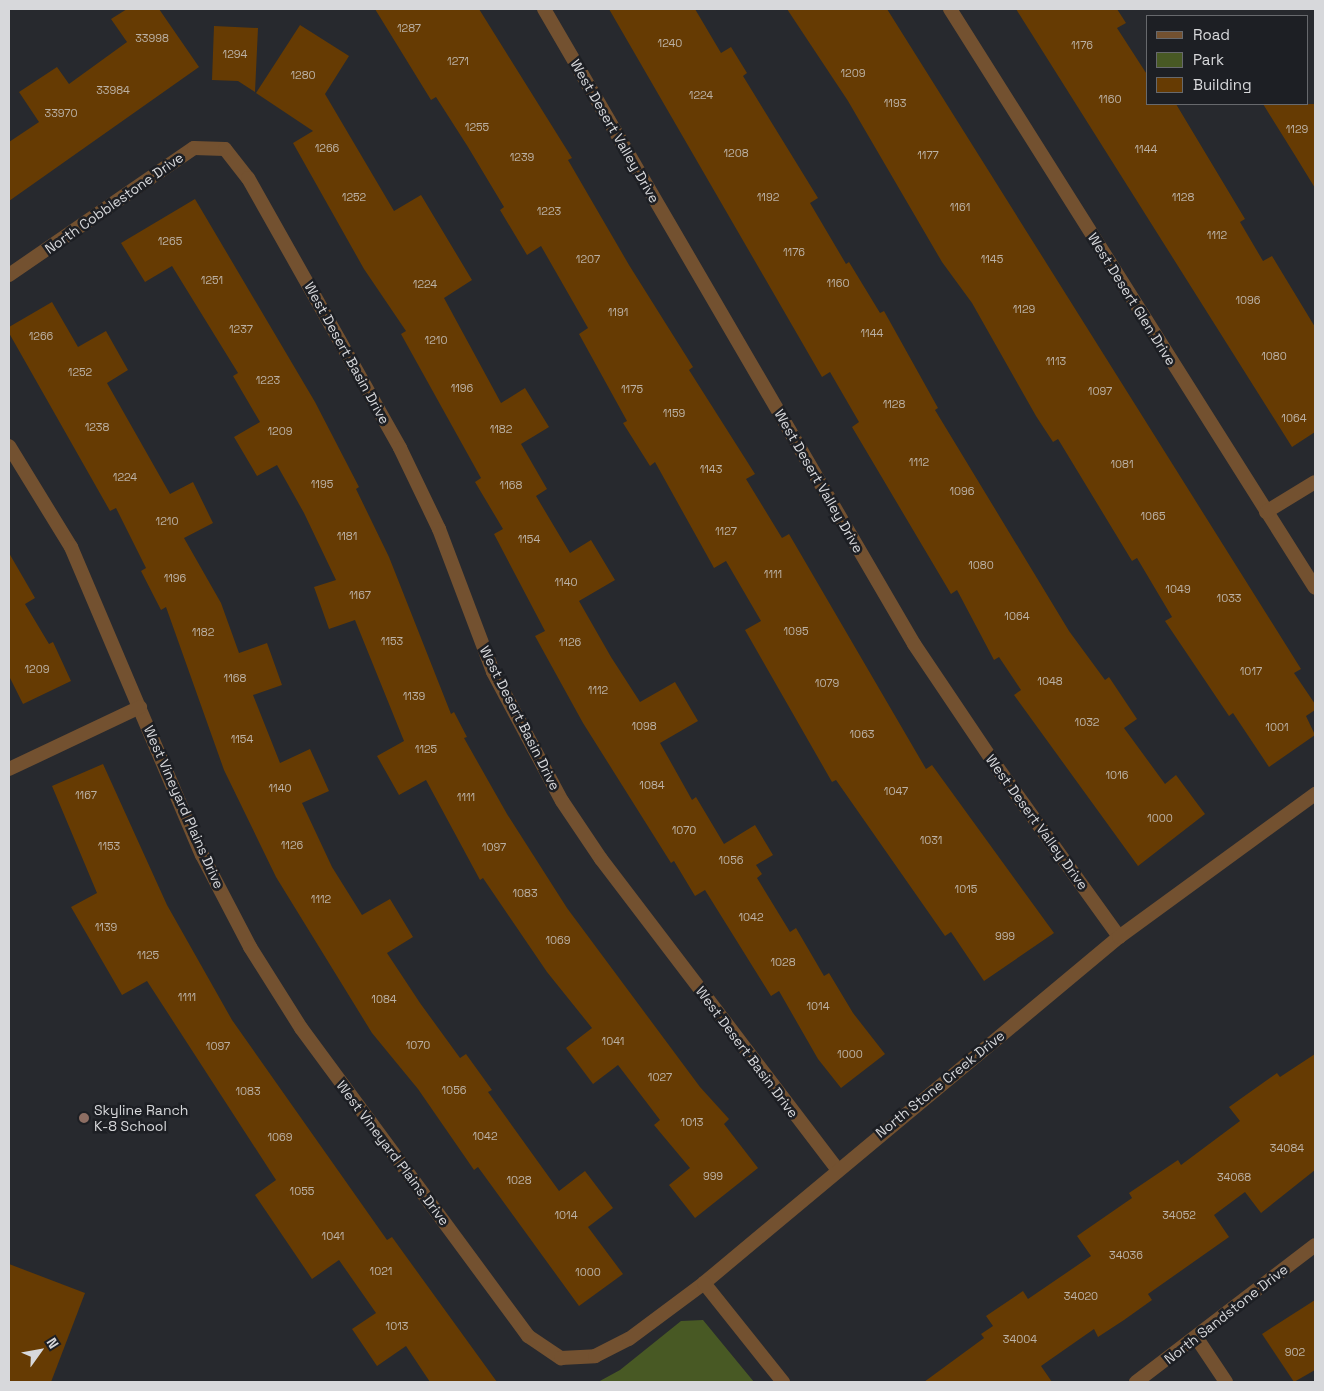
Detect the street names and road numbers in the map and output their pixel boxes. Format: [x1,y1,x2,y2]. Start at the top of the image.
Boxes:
street label: West Desert Valley Drive [567,56,663,206]
street label: North Cobblestone Drive [41,149,187,257]
street label: West Desert Glen Drive [1084,230,1180,368]
street label: West Desert Basin Drive [301,279,393,427]
street label: West Desert Valley Drive [771,406,867,556]
street label: West Desert Basin Drive [476,643,564,793]
street label: West Vineyard Plains Drive [140,723,228,891]
street label: West Desert Valley Drive [982,751,1092,893]
street label: West Desert Basin Drive [692,983,802,1121]
street label: North Stone Creek Drive [872,1027,1008,1141]
street label: West Vineyard Plains Drive [333,1077,453,1229]
street label: North Sandstone Drive [1161,1261,1291,1367]

